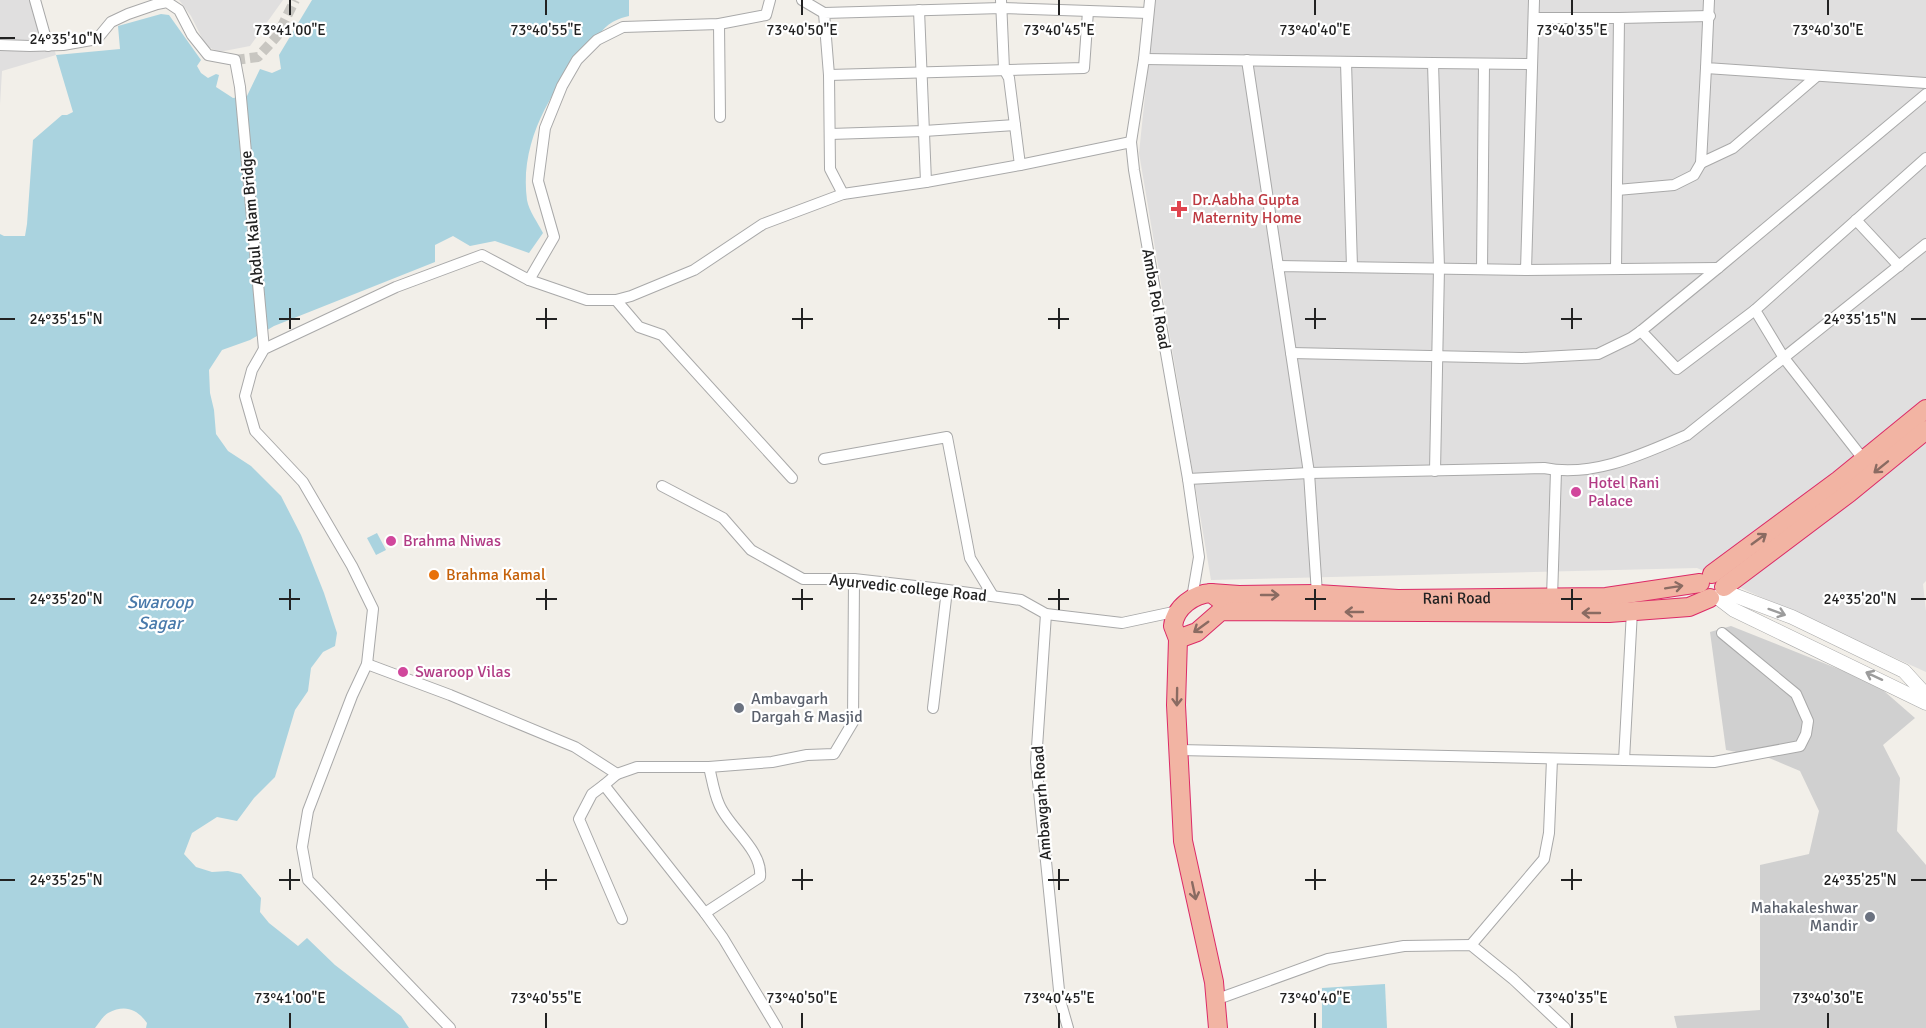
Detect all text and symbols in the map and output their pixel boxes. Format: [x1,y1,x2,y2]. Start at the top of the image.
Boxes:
text: 73°41'00"E [254,21,326,39]
text: 73°40'55"E [510,21,582,39]
text: 73°40'50"E [766,21,838,39]
text: 73°40'45"E [1023,21,1095,39]
text: 73°40'40"E [1279,21,1351,39]
text: 73°40'35"E [1536,21,1608,39]
text: 73°40'30"E [1792,21,1864,39]
text: 24°35'10"N [29,30,103,48]
street label: Abdul Kalam Bridge [236,150,268,286]
place label: Dr.Aabha Gupta Maternity Home [1192,190,1302,228]
marker: Dr.Aabha Gupta Maternity Home [1170,200,1188,218]
street label: Amba Pol Road [1137,247,1175,351]
text: 24°35'15"N [29,310,103,328]
text: 24°35'15"N [1823,310,1897,328]
one-way arrow [1874,460,1889,474]
place label: Hotel Rani Palace [1588,473,1659,511]
marker: Hotel Rani Palace [1569,485,1583,499]
place label: Brahma Niwas [403,531,501,551]
one-way arrow [1750,533,1766,545]
marker: Brahma Niwas [384,534,398,548]
place label: Brahma Kamal [446,565,546,585]
marker: Brahma Kamal [427,568,441,582]
street label: Ayurvedic college Road [828,570,988,606]
one-way arrow [1664,581,1683,592]
street label: Rani Road [1422,588,1491,609]
one-way arrow [1259,589,1279,601]
text: 24°35'20"N [29,590,103,608]
text: 24°35'20"N [1823,590,1897,608]
water label: Swaroop Sagar [127,591,195,634]
one-way arrow [1344,606,1364,618]
one-way arrow [1581,607,1601,619]
one-way arrow [1768,607,1786,618]
one-way arrow [1193,621,1209,634]
place label: Swaroop Vilas [415,662,511,682]
marker: Swaroop Vilas [396,665,410,679]
one-way arrow [1865,670,1883,682]
one-way arrow [1171,687,1183,707]
place label: Ambavgarh Dargah & Masjid [751,689,863,727]
marker: Ambavgarh Dargah & Masjid [732,701,746,715]
street label: Ambavgarh Road [1028,745,1056,861]
text: 24°35'25"N [29,871,103,889]
text: 24°35'25"N [1823,871,1897,889]
one-way arrow [1189,881,1200,900]
place label: Mahakaleshwar Mandir [1751,898,1858,936]
marker: Mahakaleshwar Mandir [1863,910,1877,924]
text: 73°41'00"E [254,989,326,1007]
text: 73°40'55"E [510,989,582,1007]
text: 73°40'50"E [766,989,838,1007]
text: 73°40'45"E [1023,989,1095,1007]
text: 73°40'40"E [1279,989,1351,1007]
text: 73°40'35"E [1536,989,1608,1007]
text: 73°40'30"E [1792,989,1864,1007]

